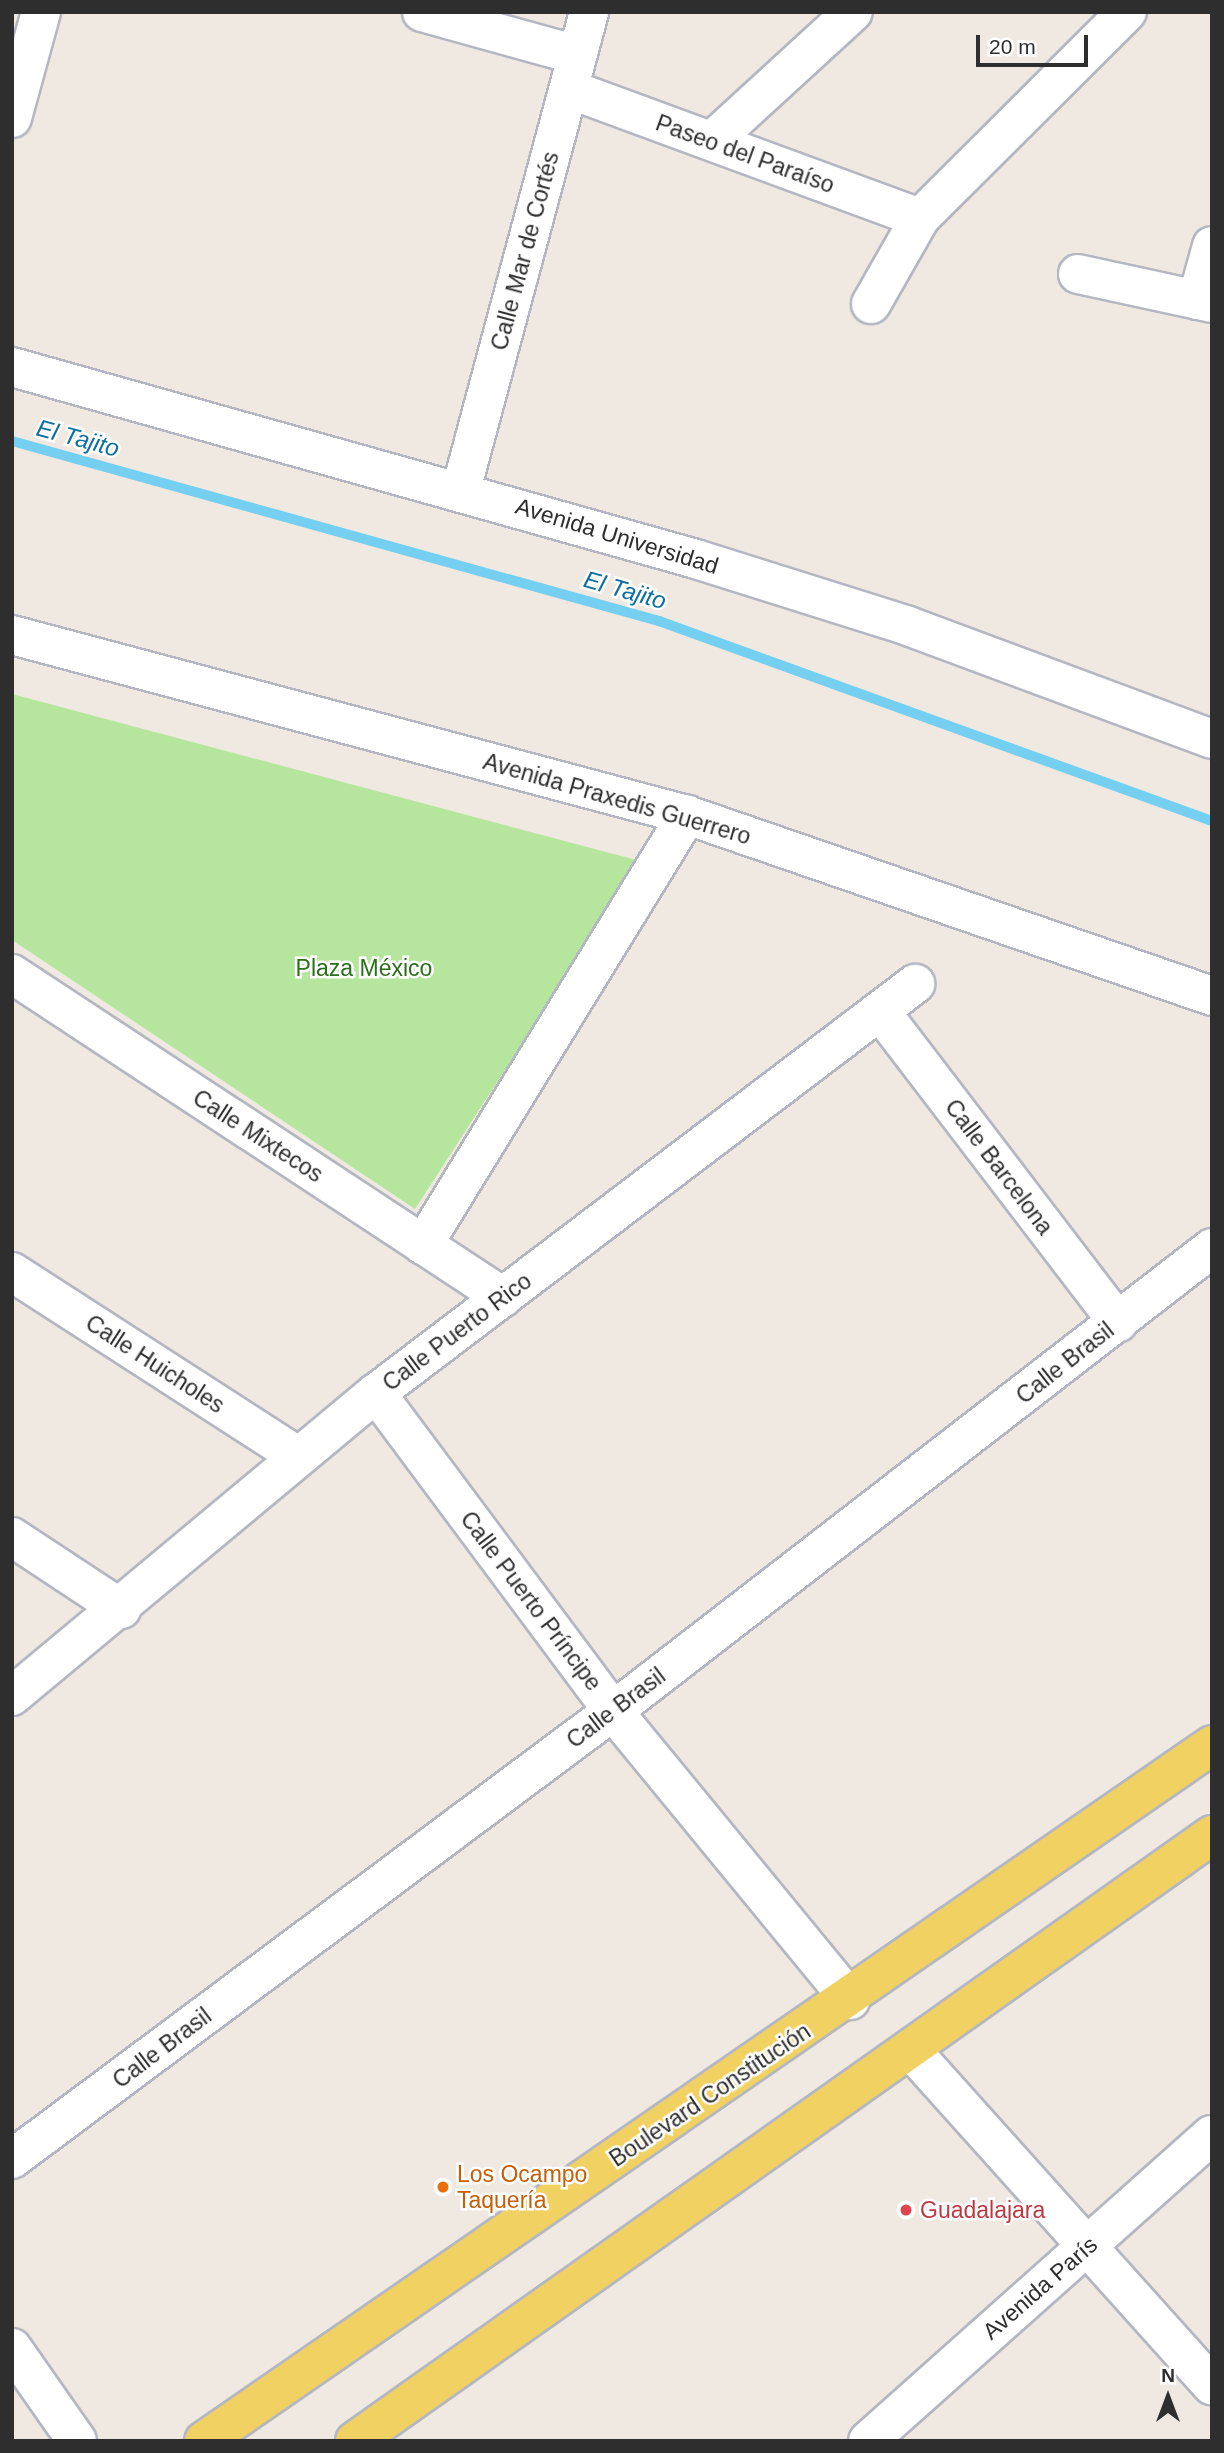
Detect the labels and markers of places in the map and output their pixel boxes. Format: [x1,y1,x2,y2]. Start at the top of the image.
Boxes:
place label: Los Ocampo Taquería [457,2160,587,2214]
marker: Los Ocampo Taquería [435,2179,451,2195]
place label: Guadalajara [920,2196,1045,2224]
marker: Guadalajara [898,2202,914,2218]

